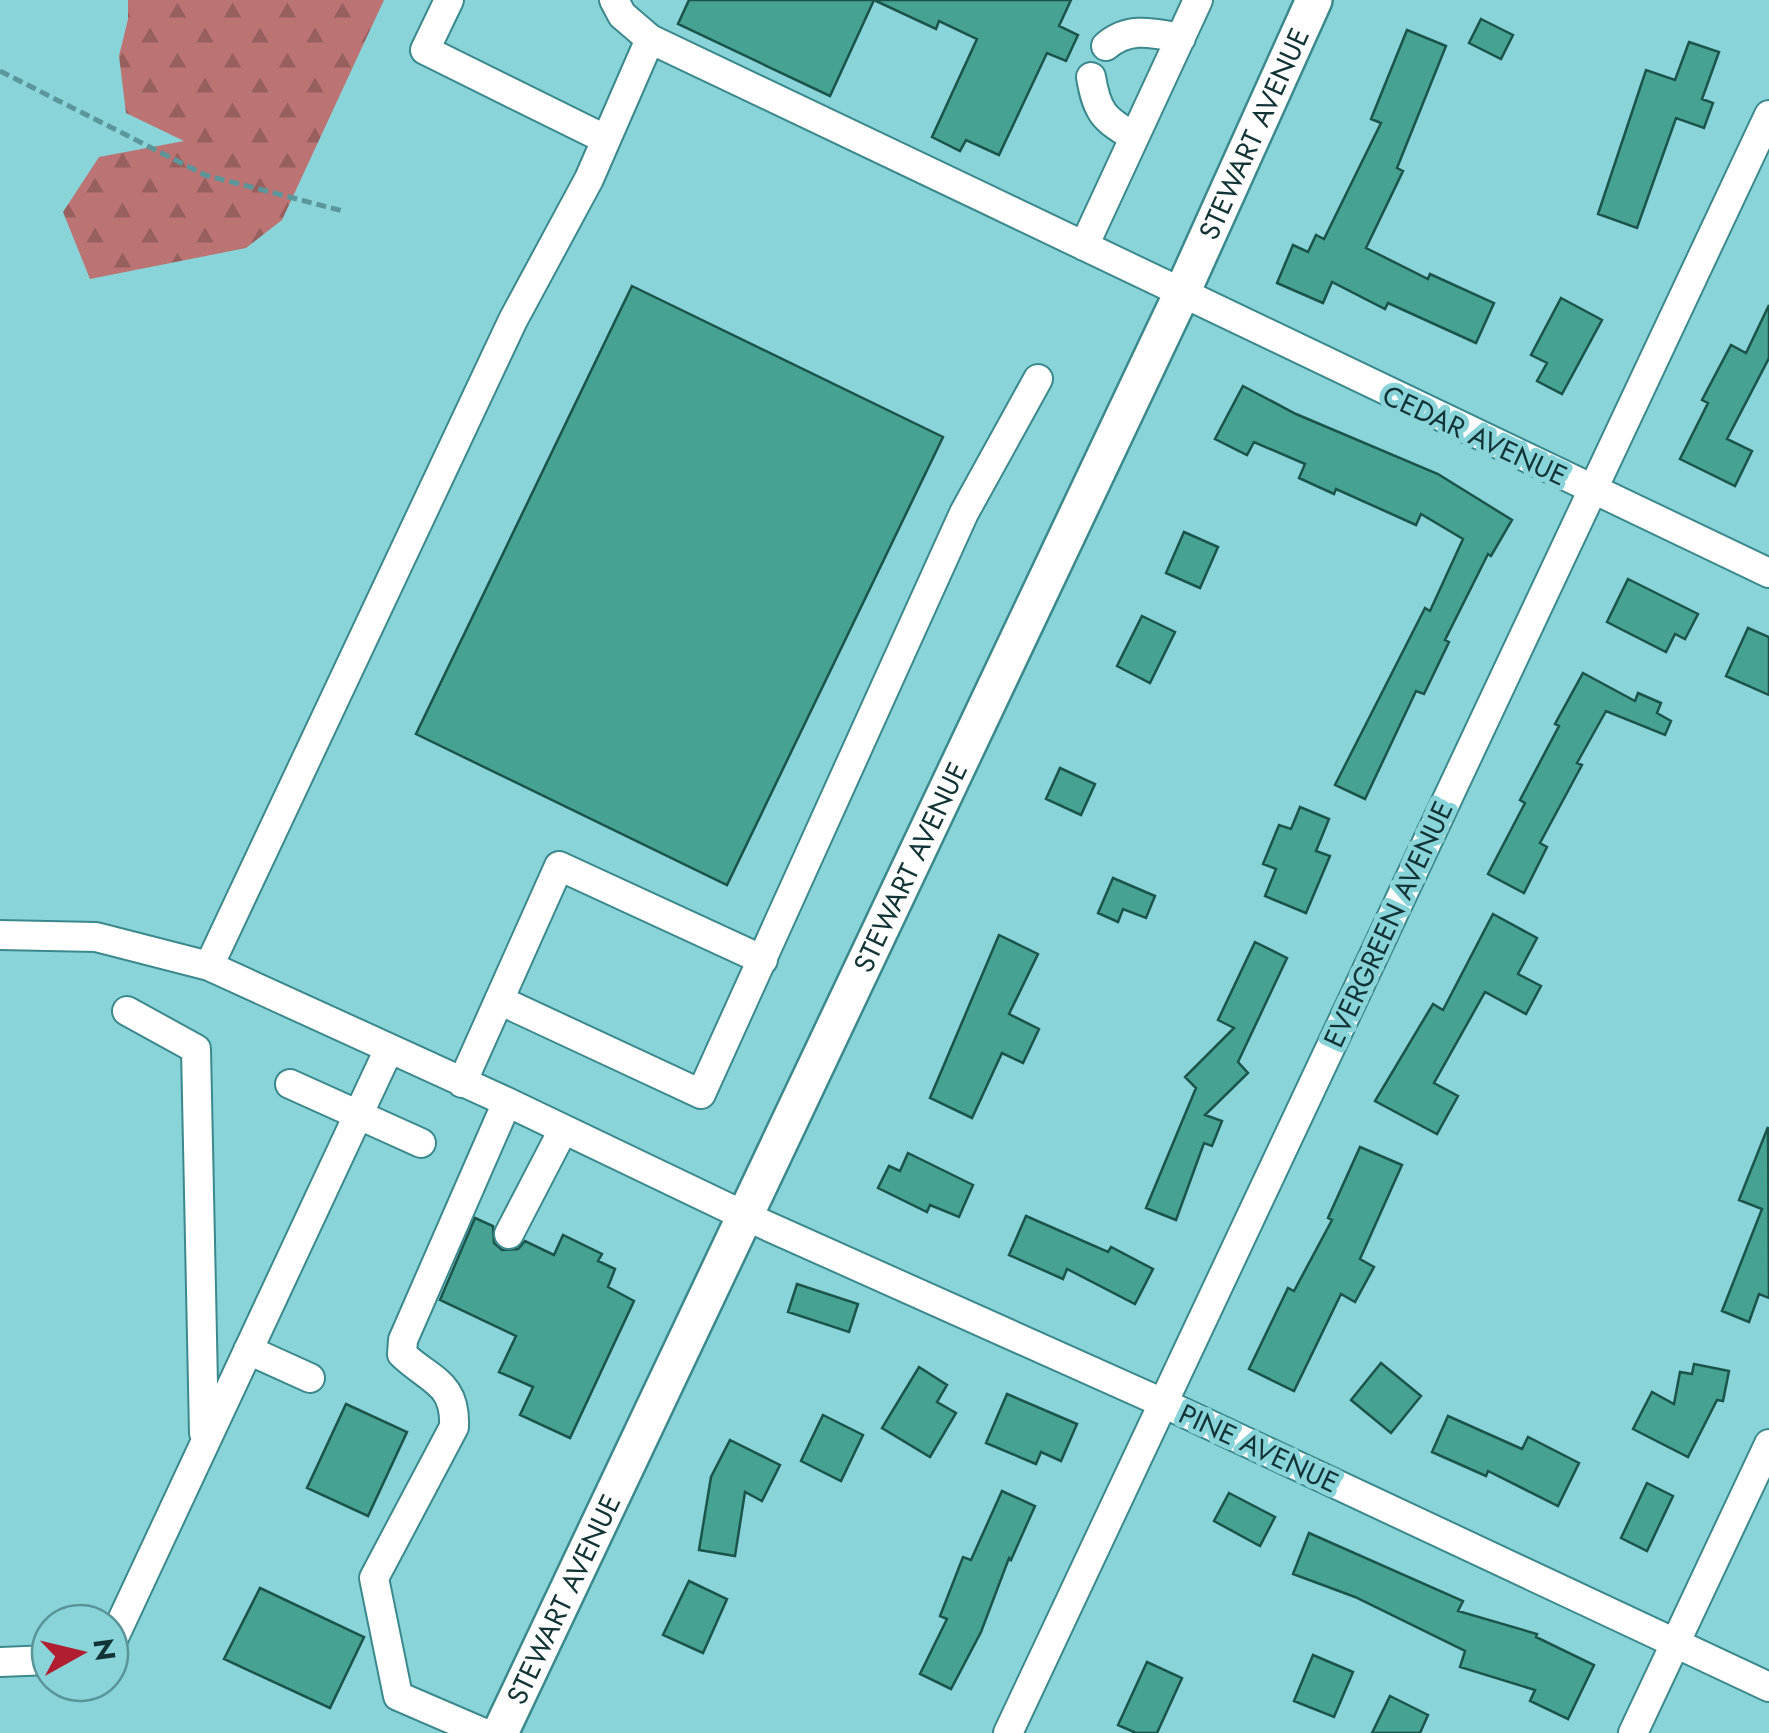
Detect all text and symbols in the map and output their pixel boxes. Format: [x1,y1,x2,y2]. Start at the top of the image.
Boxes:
street label: STEWART AVENUE [1189,21,1320,247]
street label: CEDAR AVENUE [1376,375,1574,496]
street label: STEWART AVENUE [843,755,978,979]
street label: EVERGREEN AVENUE [1313,794,1464,1054]
street label: PINE AVENUE [1172,1394,1345,1503]
street label: STEWART AVENUE [496,1487,631,1712]
north arrow [30,1603,130,1703]
text: N [82,1636,126,1663]

